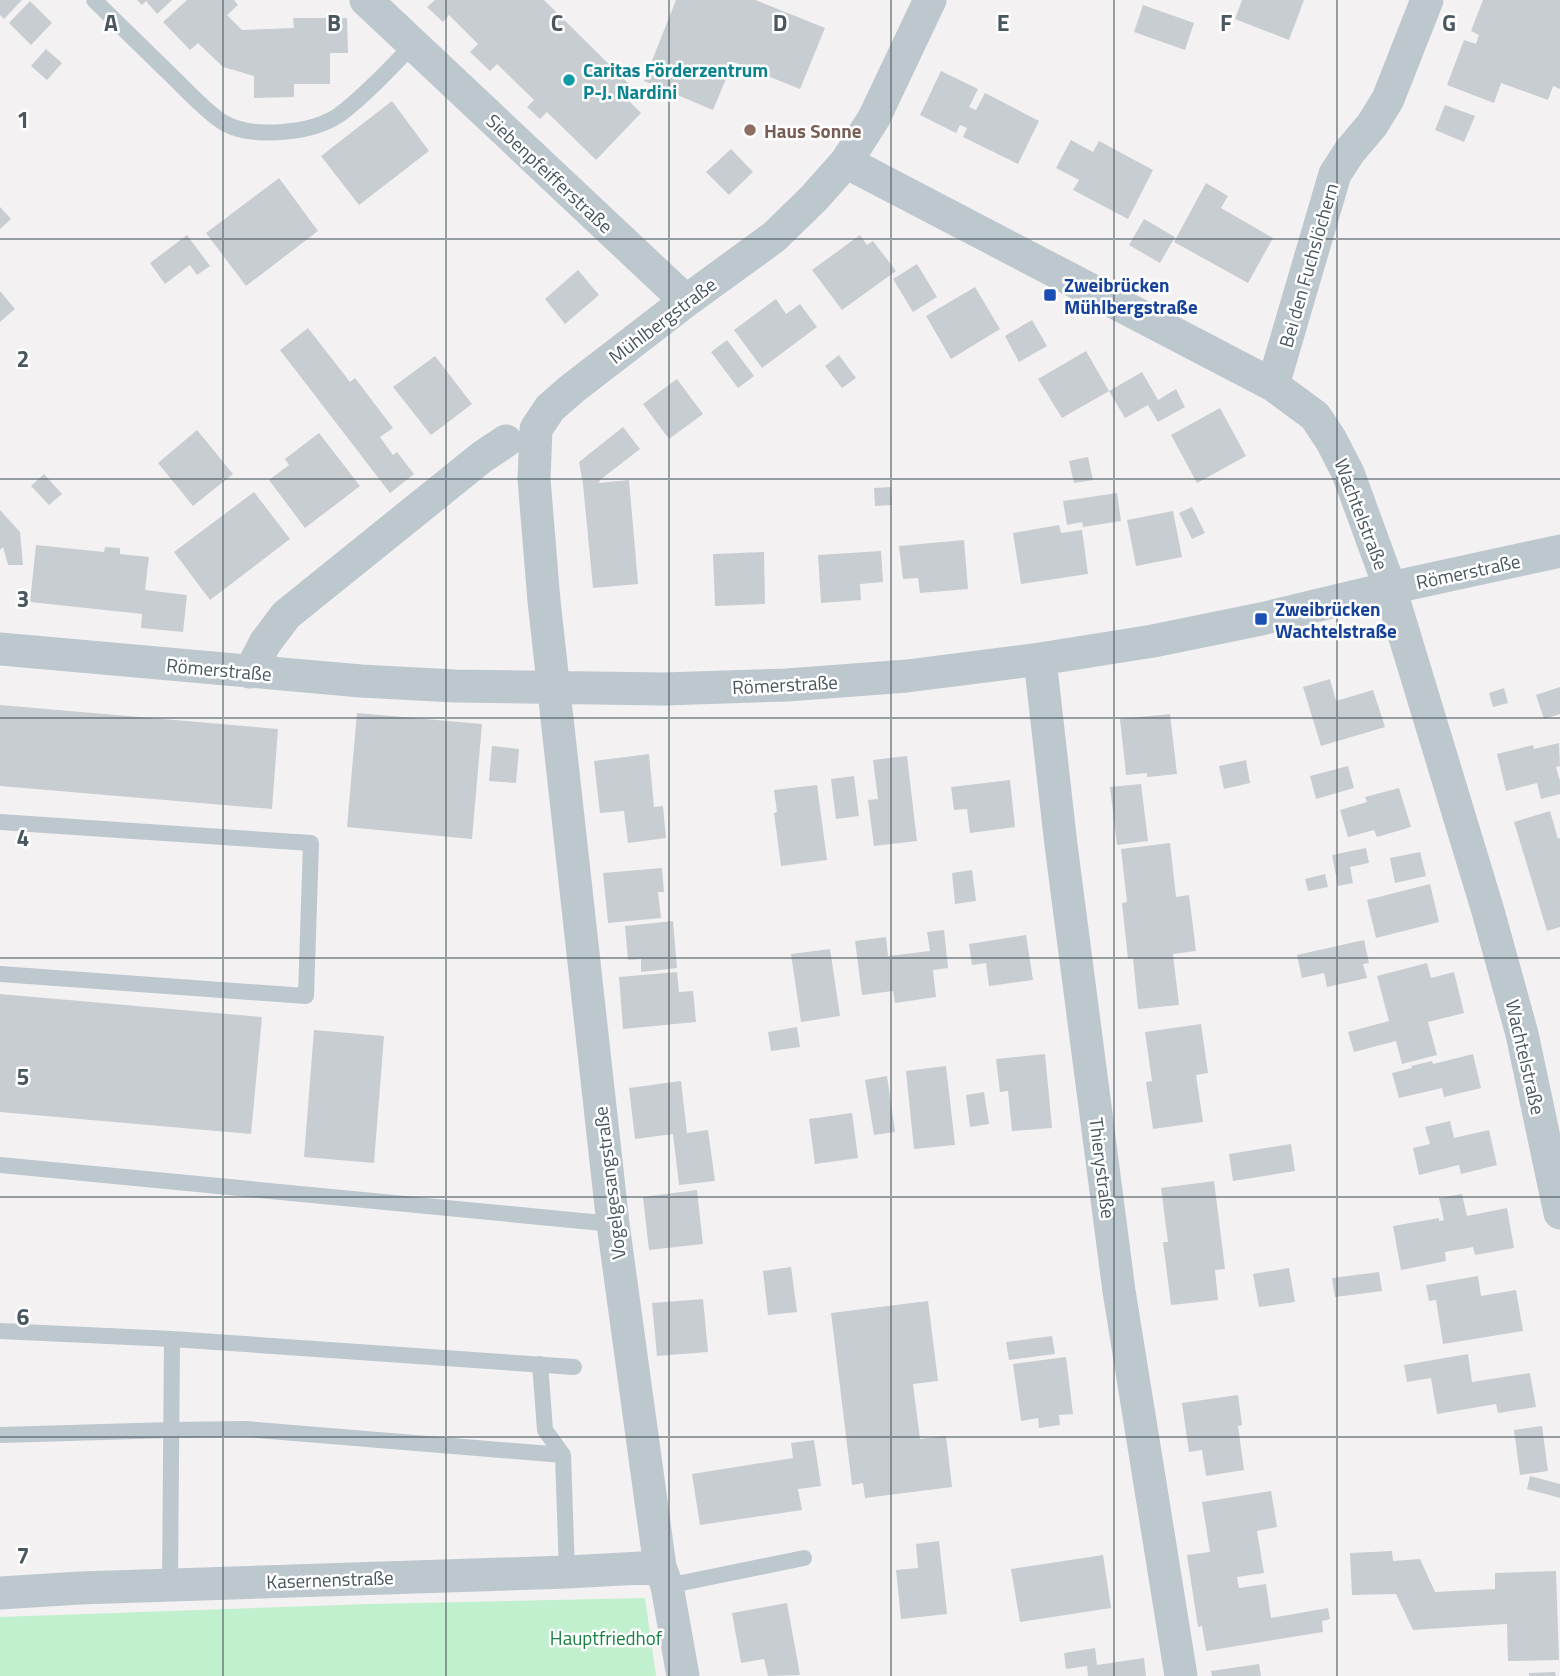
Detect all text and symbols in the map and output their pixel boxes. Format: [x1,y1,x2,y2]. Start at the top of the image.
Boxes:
text: A [104,5,118,40]
text: B [327,5,341,40]
text: C [551,5,563,40]
text: D [773,5,787,40]
text: E [997,5,1009,40]
text: F [1220,5,1232,40]
text: G [1442,5,1456,40]
place label: Caritas Förderzentrum P-J. Nardini [583,55,768,106]
marker: Caritas Förderzentrum P-J. Nardini [561,72,577,88]
text: 1 [17,102,29,137]
street label: Siebenpfeifferstraße [480,106,620,240]
place label: Haus Sonne [764,116,862,145]
marker: Haus Sonne [742,122,758,138]
street label: Bei den Fuchslöchern [1271,179,1345,351]
street label: Mühlbergstraße [602,270,722,370]
place label: Zweibrücken Mühlbergstraße [1064,270,1198,321]
marker: Zweibrücken Mühlbergstraße [1042,287,1058,303]
text: 2 [17,341,29,376]
street label: Wachtelstraße [1327,454,1397,574]
street label: Römerstraße [1413,546,1523,596]
text: 3 [17,581,29,616]
place label: Zweibrücken Wachtelstraße [1275,594,1397,645]
marker: Zweibrücken Wachtelstraße [1253,611,1269,627]
street label: Römerstraße [165,650,273,688]
street label: Römerstraße [731,667,839,701]
text: 4 [17,820,29,855]
street label: Wachtelstraße [1499,997,1553,1117]
text: 5 [17,1059,29,1094]
street label: Vogelgesangstraße [585,1105,633,1261]
street label: Thierystraße [1082,1116,1124,1220]
text: 6 [17,1299,30,1334]
text: 7 [17,1538,29,1573]
street label: Kasernenstraße [266,1562,394,1596]
park label: Hauptfriedhof [550,1623,663,1652]

